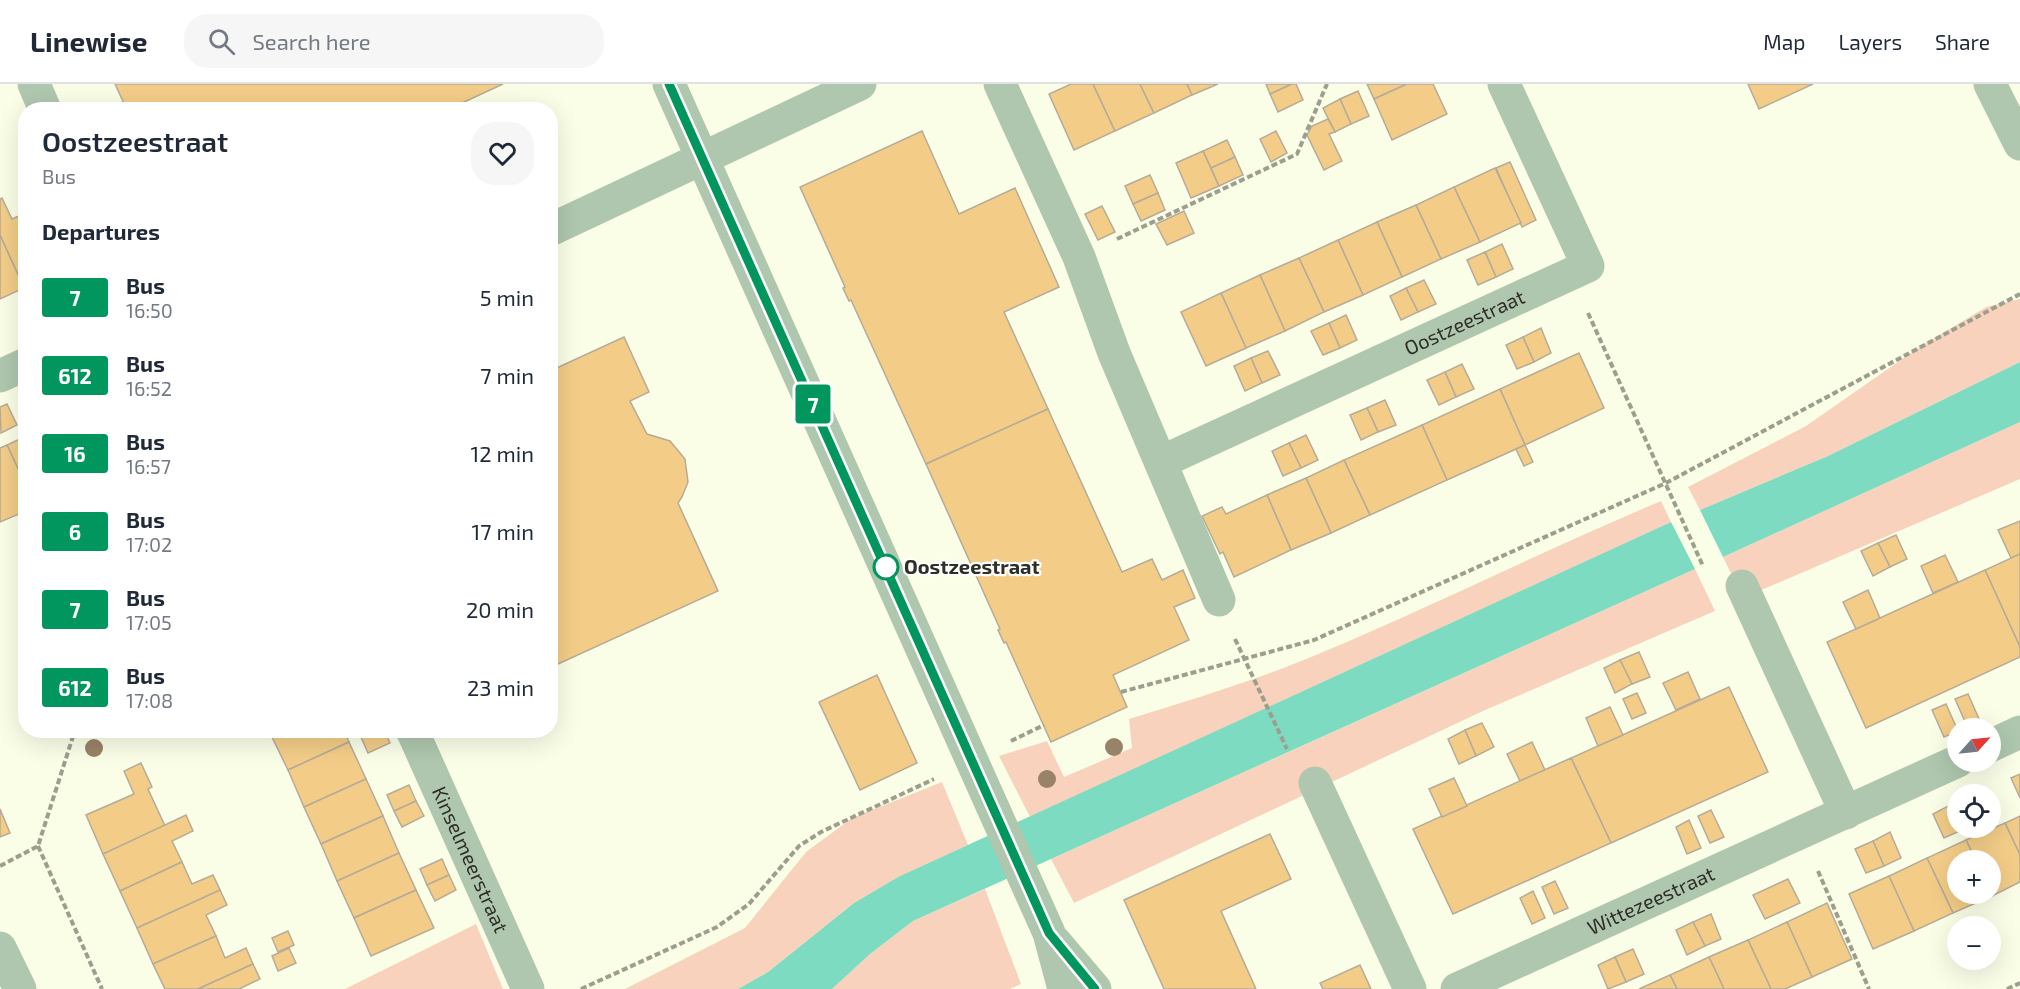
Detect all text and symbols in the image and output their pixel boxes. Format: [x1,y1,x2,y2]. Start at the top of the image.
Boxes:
search box [184,14,604,68]
text: Linewise [30,24,148,58]
icon: search [205,25,238,58]
text: Search here [253,28,371,54]
text: Map [1763,29,1805,54]
text: Layers [1838,29,1902,54]
text: Share [1935,29,1990,54]
button: heart [471,122,534,185]
text: Oostzeestraat [42,124,228,158]
text: Bus [42,164,76,188]
text: Departures [42,218,160,244]
text: Bus [126,272,165,298]
text: 5 min [480,284,534,310]
street label: Oostzeestraat [1400,284,1528,360]
text: 7 [69,285,81,310]
text: 16:50 [126,298,173,322]
text: Bus [126,350,165,376]
text: 7 min [480,362,534,388]
text: 612 [58,363,92,388]
text: 16:52 [126,376,172,400]
line badge: 7 [794,384,832,424]
text: 7 [807,392,819,417]
text: Bus [126,428,165,454]
text: 12 min [470,440,534,466]
text: 16 [64,441,86,466]
text: 16:57 [126,454,171,478]
text: Bus [126,506,165,532]
text: 17 min [472,518,534,544]
text: 6 [69,519,81,544]
text: 17:02 [126,532,172,556]
marker: Oostzeestraat [873,554,899,580]
place label: Oostzeestraat [904,554,1040,578]
text: Bus [126,584,165,610]
text: 20 min [466,596,534,622]
text: 7 [69,597,81,622]
text: 17:05 [126,610,172,634]
text: Bus [126,662,165,688]
text: 23 min [467,674,534,700]
text: 612 [58,675,92,700]
text: 17:08 [126,688,173,712]
north arrow [1947,718,2001,772]
map controls [1947,718,2001,970]
street label: Kinselmeerstraat [428,782,514,936]
button: locate [1947,784,2001,838]
button: + [1947,850,2001,904]
street label: Wittezeestraat [1583,860,1718,939]
button: − [1947,916,2001,970]

